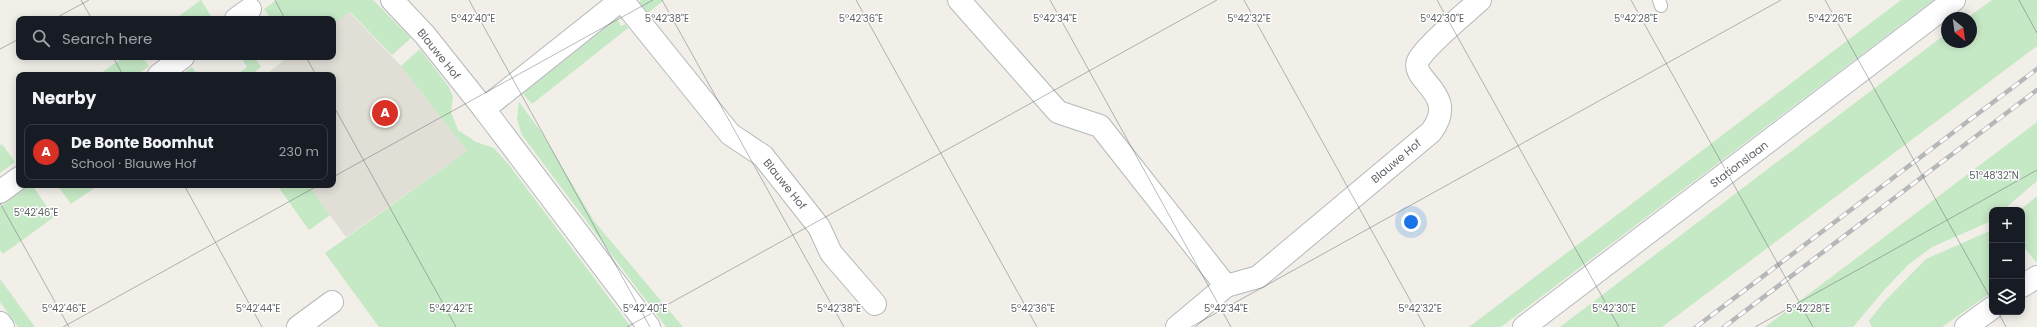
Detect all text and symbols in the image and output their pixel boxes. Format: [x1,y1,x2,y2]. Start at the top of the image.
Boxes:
text: 5°42'40"E [451,11,495,26]
text: 5°42'38"E [645,11,689,26]
text: 5°42'36"E [839,11,883,26]
text: 5°42'34"E [1033,11,1077,26]
text: 5°42'32"E [1227,11,1271,26]
text: 5°42'30"E [1420,11,1464,26]
text: 5°42'28"E [1614,11,1658,26]
text: 5°42'26"E [1808,11,1852,26]
north arrow [1941,12,1977,48]
search box [16,16,336,60]
street label: Blauwe Hof [414,25,465,83]
icon: search [30,27,52,49]
text: Search here [62,28,152,49]
text: Nearby [32,86,96,110]
pin: A [372,98,398,128]
text: De Bonte Boomhut [71,132,214,153]
street label: Blauwe Hof [1367,135,1425,187]
street label: Stationslaan [1707,137,1771,191]
text: A [41,142,51,161]
text: 230 m [279,142,319,161]
text: School · Blauwe Hof [71,154,196,173]
street label: Blauwe Hof [760,155,811,213]
text: 51°48'32"N [1969,168,2019,183]
text: 5°42'46"E [14,205,58,220]
map controls [1989,207,2025,315]
button: + [1989,207,2025,243]
your location [1401,212,1421,232]
button: − [1989,243,2025,279]
button: layers [1989,279,2025,315]
text: 5°42'46"E [42,301,86,316]
text: 5°42'44"E [236,301,280,316]
text: 5°42'42"E [429,301,473,316]
text: 5°42'40"E [623,301,667,316]
text: 5°42'38"E [817,301,861,316]
text: 5°42'36"E [1011,301,1055,316]
text: 5°42'34"E [1204,301,1248,316]
text: 5°42'32"E [1398,301,1442,316]
text: 5°42'30"E [1592,301,1636,316]
text: 5°42'28"E [1786,301,1830,316]

